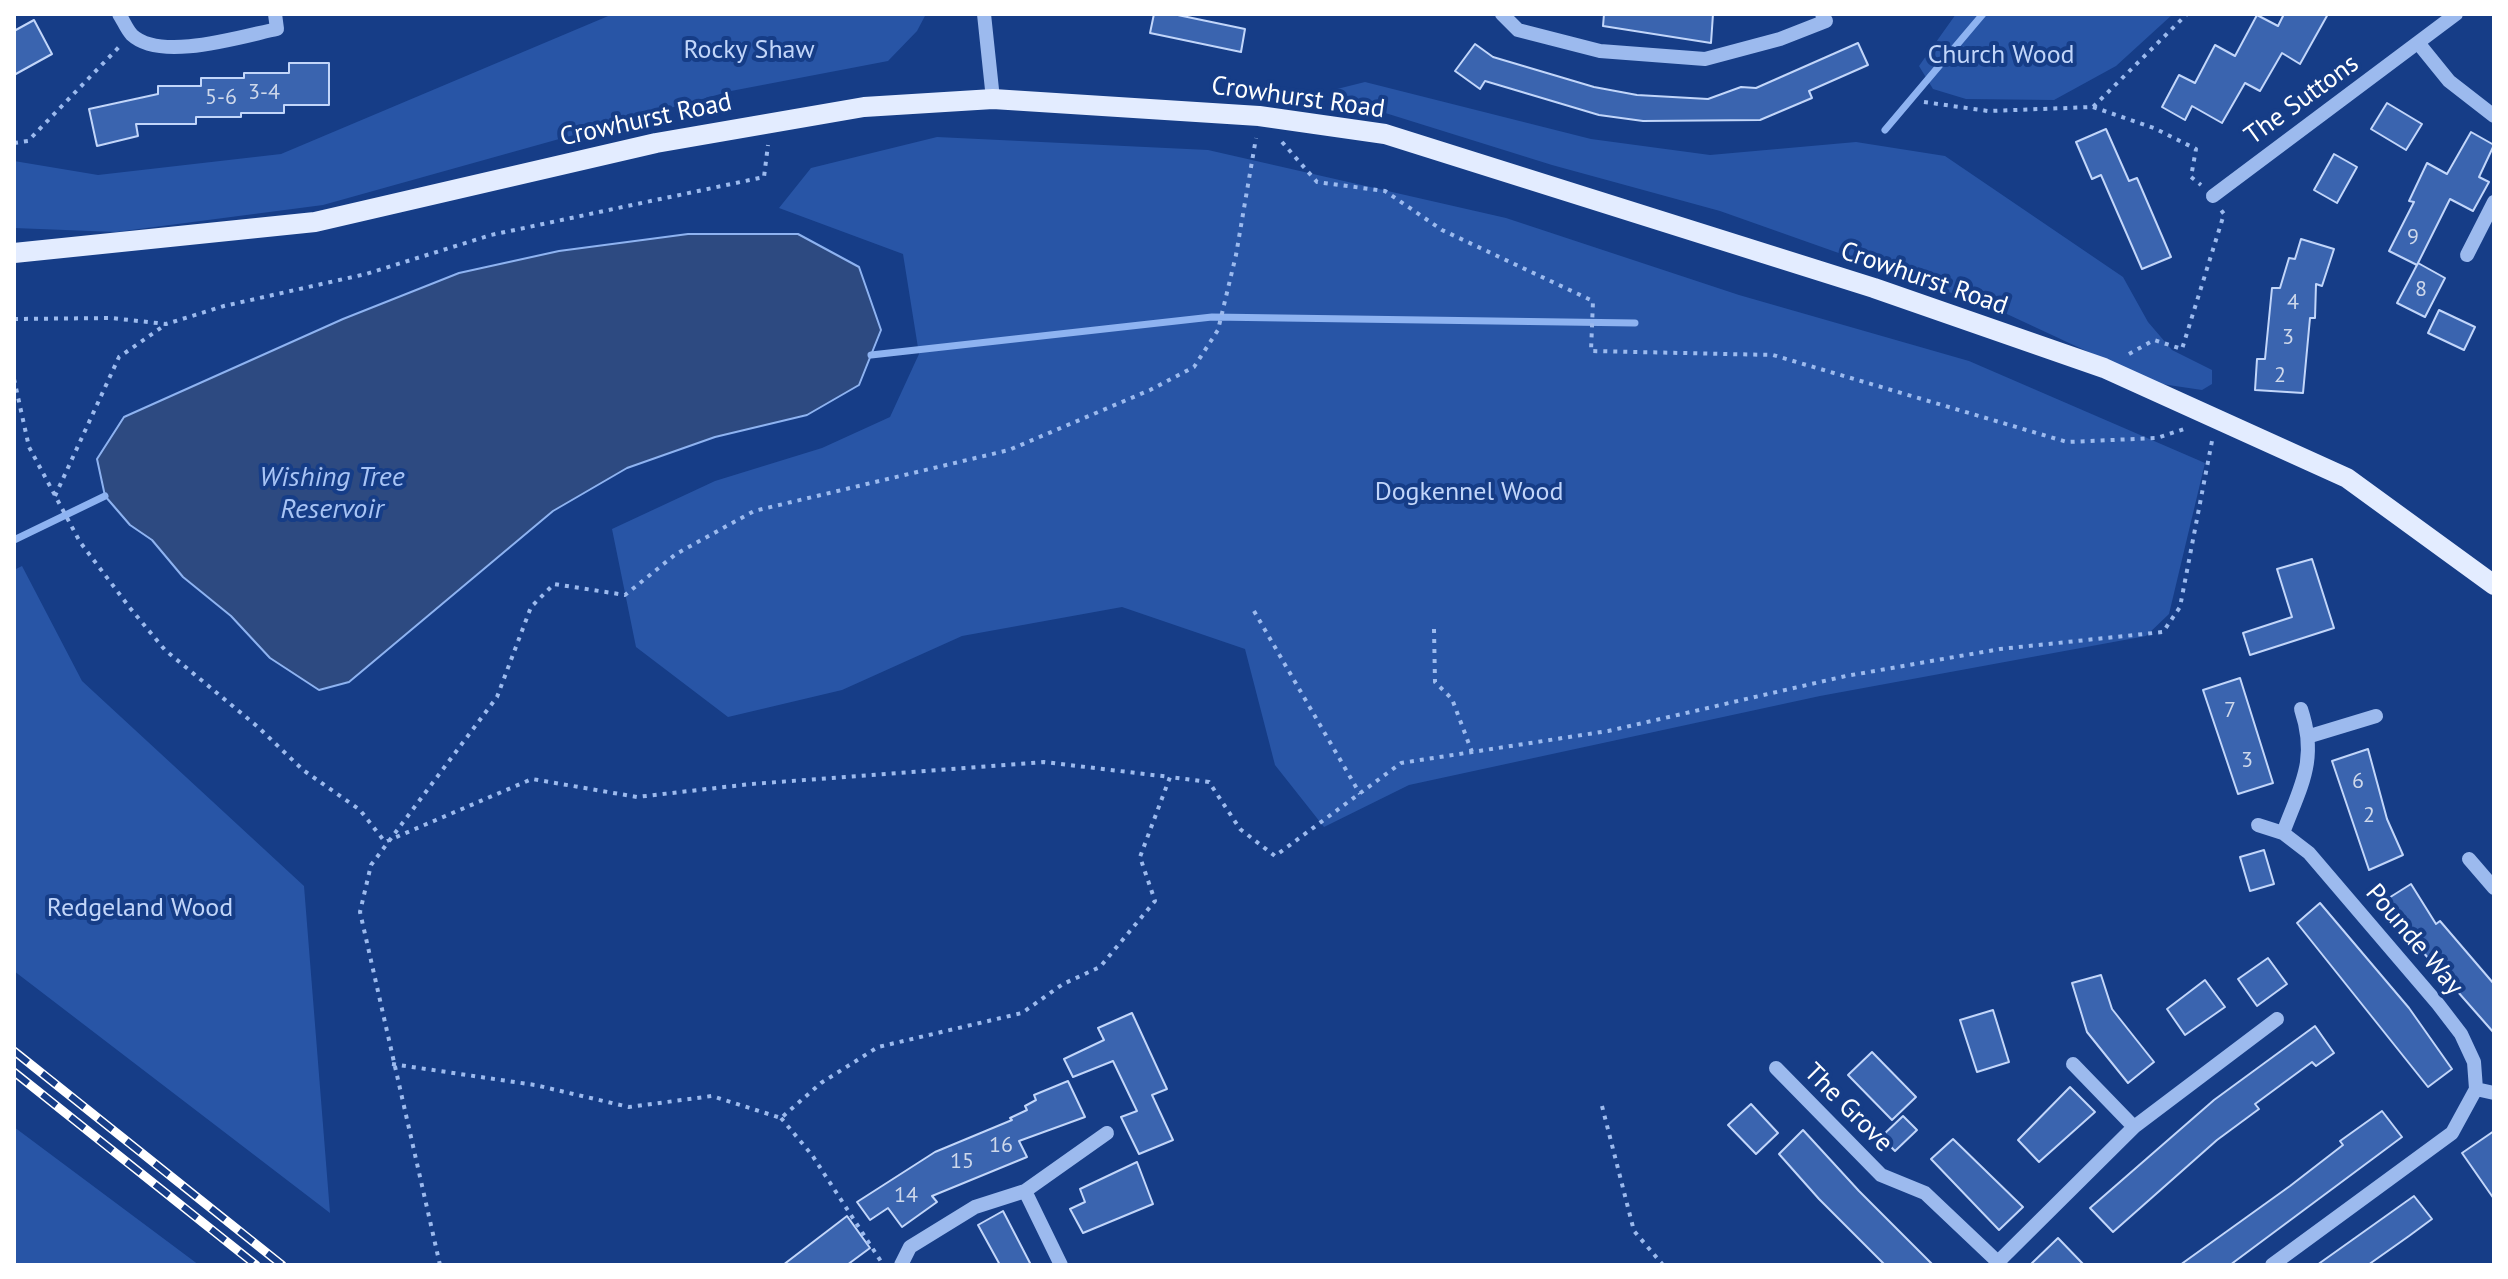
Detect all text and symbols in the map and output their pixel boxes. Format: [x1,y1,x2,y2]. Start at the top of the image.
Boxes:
park label: Rocky Shaw [683,35,815,67]
park label: Church Wood [1927,40,2075,72]
street label: The Suttons [2239,48,2365,152]
street label: Crowhurst Road [1209,70,1387,126]
house number: 3-4 [248,80,280,106]
house number: 5-6 [205,85,237,111]
street label: Crowhurst Road [557,87,735,153]
house number: 9 [2407,225,2419,251]
street label: Crowhurst Road [1836,236,2012,322]
house number: 8 [2415,277,2427,303]
house number: 4 [2287,290,2299,316]
house number: 3 [2282,325,2294,351]
house number: 2 [2274,363,2286,389]
water label: Wishing Tree Reservoir [259,461,405,527]
park label: Dogkennel Wood [1375,477,1563,509]
house number: 7 [2224,698,2236,724]
house number: 3 [2241,748,2253,774]
house number: 6 [2352,769,2364,795]
house number: 2 [2363,803,2375,829]
street label: Pounde Way [2359,878,2469,1002]
park label: Redgeland Wood [47,893,233,925]
street label: The Grove [1797,1057,1899,1159]
house number: 16 [989,1133,1013,1159]
house number: 15 [950,1149,974,1175]
house number: 14 [894,1183,918,1209]

